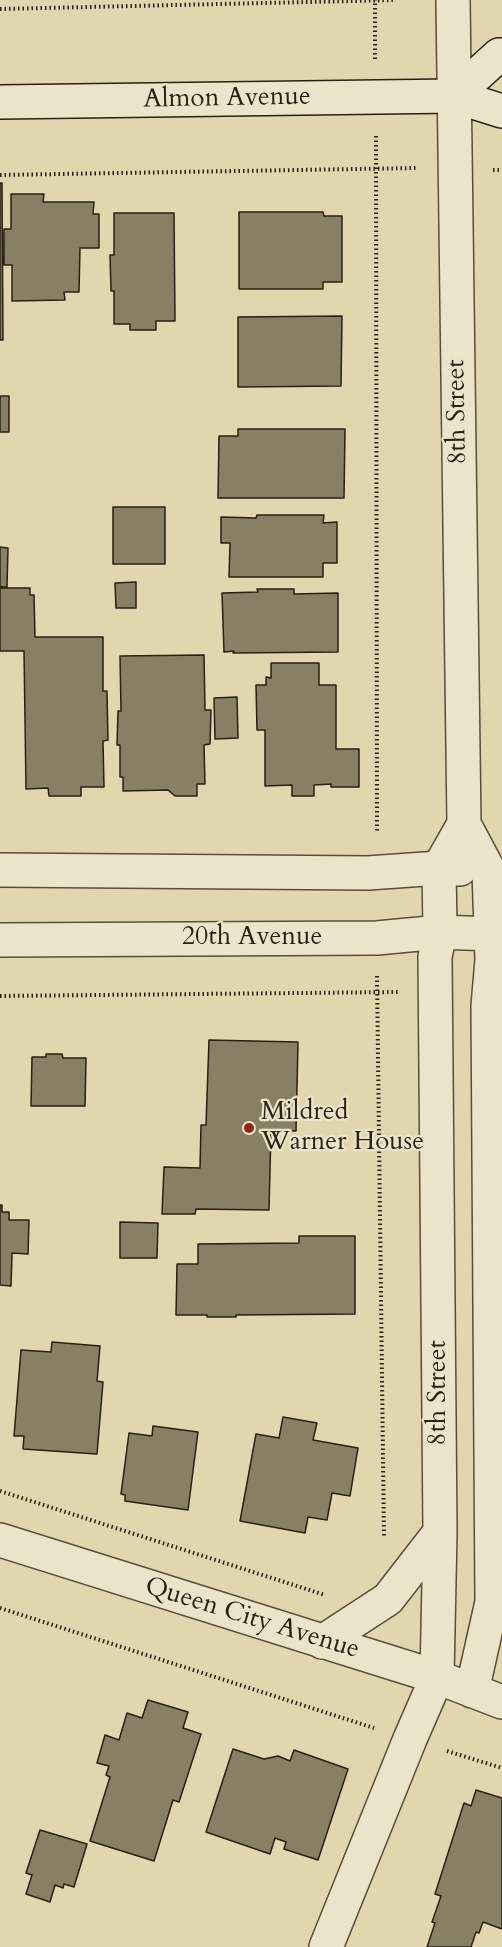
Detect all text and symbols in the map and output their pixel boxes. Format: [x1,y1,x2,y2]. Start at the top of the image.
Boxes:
street label: Almon Avenue [143,82,311,116]
street label: 8th Street [441,359,475,465]
street label: 20th Avenue [182,922,322,954]
place label: Mildred Warner House [261,1097,424,1158]
marker: Mildred Warner House [242,1121,256,1135]
street label: 8th Street [423,1340,455,1446]
street label: Queen City Avenue [141,1572,363,1666]

